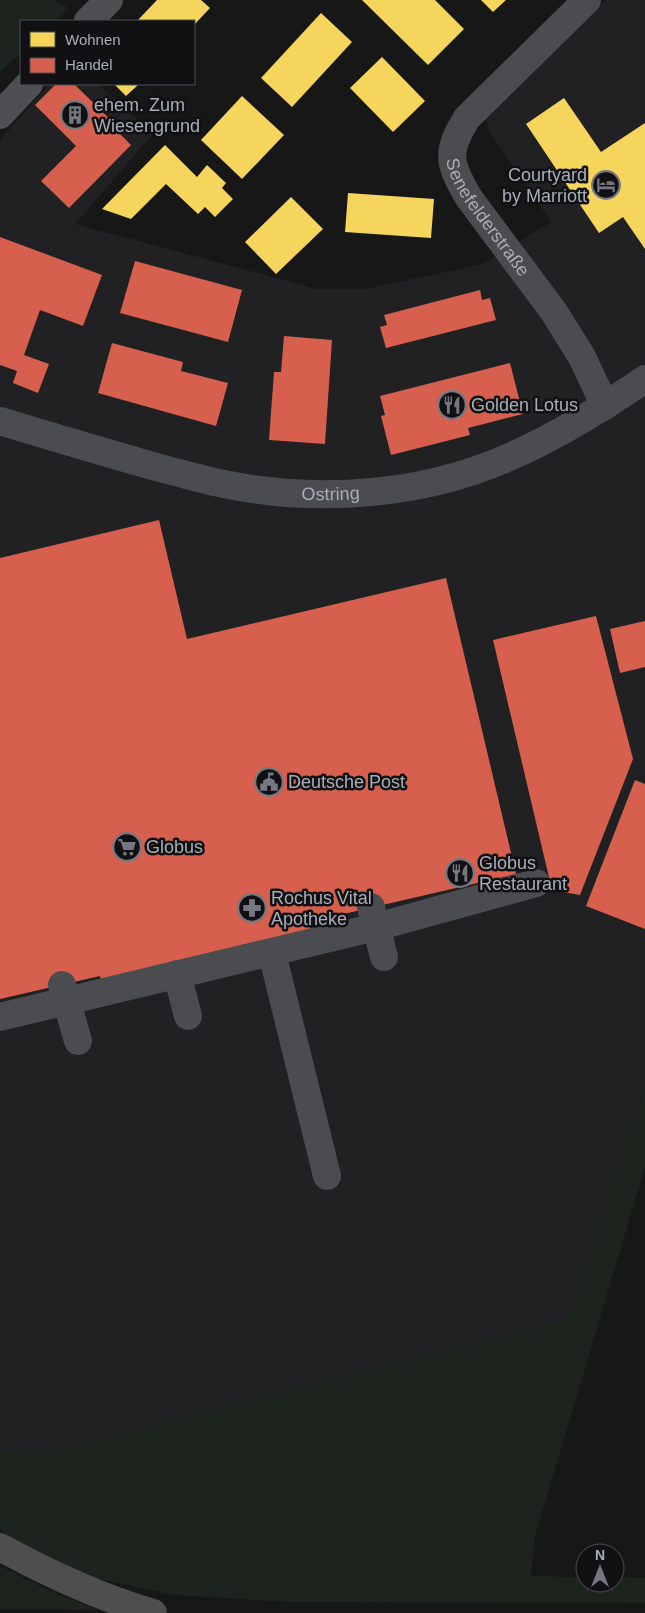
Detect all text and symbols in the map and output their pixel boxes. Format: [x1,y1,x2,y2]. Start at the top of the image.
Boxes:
legend [20,20,195,85]
text: Wohnen [65,31,121,48]
text: Handel [65,56,113,73]
place label: ehem. Zum Wiesengrund [94,95,200,136]
building icon: ehem. Zum Wiesengrund [60,100,90,130]
street label: Senefelderstraße [442,156,534,280]
place label: Courtyard by Marriott [502,165,587,206]
hotel icon: Courtyard by Marriott [591,170,621,200]
restaurant icon: Golden Lotus [437,390,467,420]
place label: Golden Lotus [471,395,578,415]
street label: Ostring [301,483,360,504]
public building icon: Deutsche Post [254,767,284,797]
place label: Deutsche Post [288,772,405,792]
supermarket icon: Globus [112,832,142,862]
place label: Globus [146,837,203,857]
place label: Globus Restaurant [479,853,567,894]
restaurant icon: Globus Restaurant [445,858,475,888]
place label: Rochus Vital Apotheke [271,888,372,929]
pharmacy icon: Rochus Vital Apotheke [237,893,267,923]
north arrow [575,1543,625,1593]
text: N [595,1547,605,1563]

